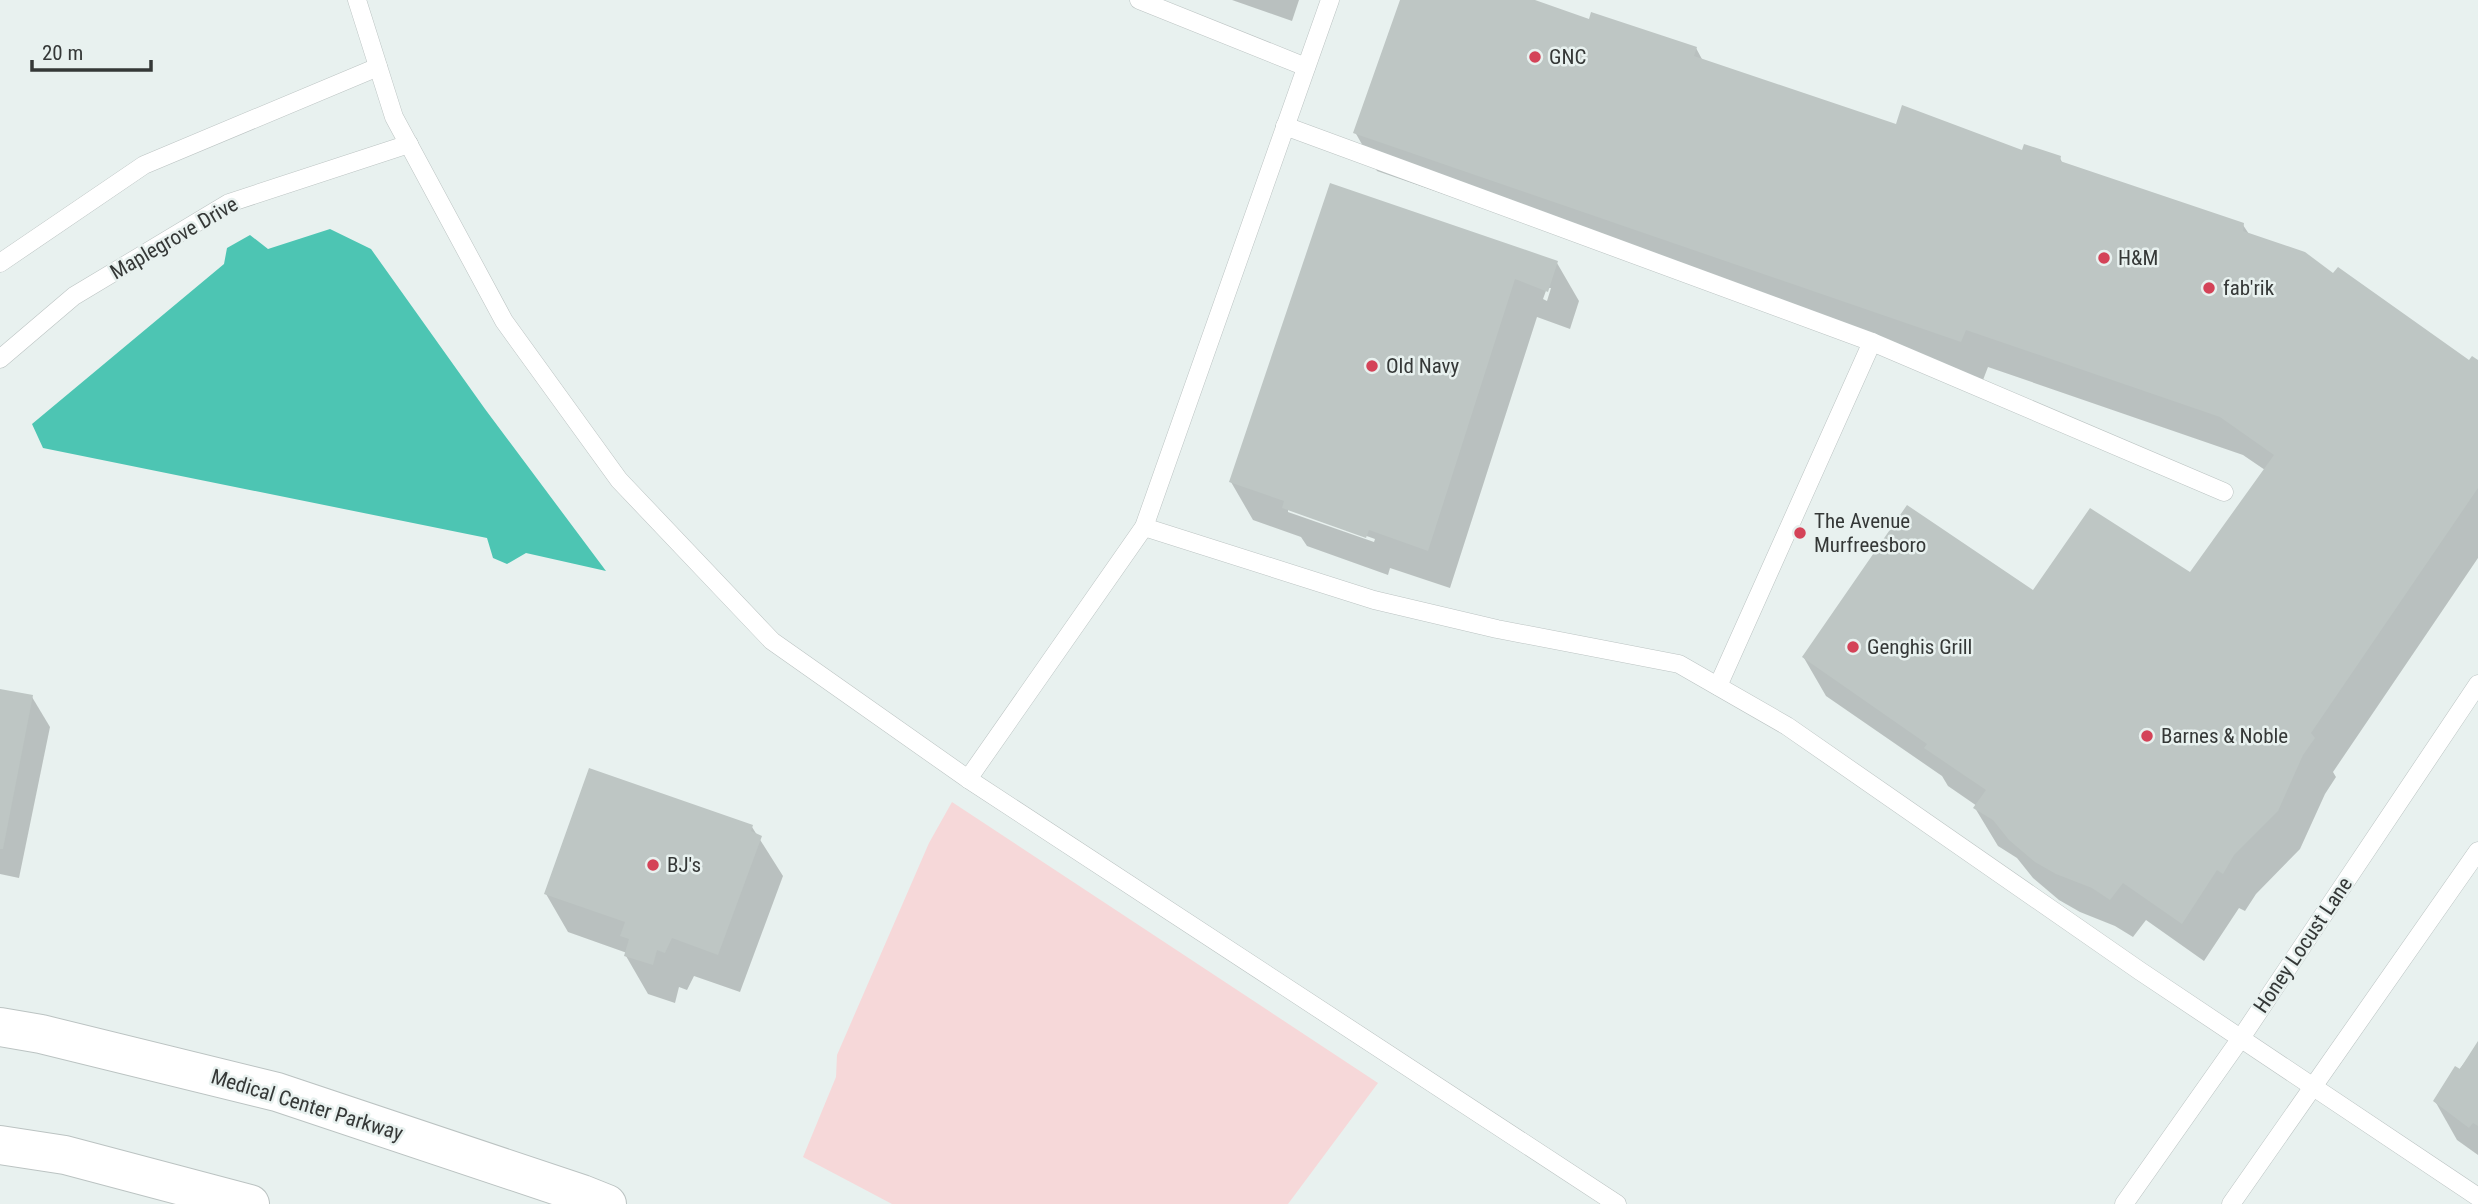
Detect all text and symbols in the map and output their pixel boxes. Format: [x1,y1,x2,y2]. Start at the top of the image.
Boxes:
scale bar [32,28,150,72]
text: 20 m [42,41,83,65]
place label: GNC [1549,45,1586,69]
marker: GNC [1527,49,1543,65]
street label: Maplegrove Drive [106,192,242,284]
place label: H&M [2118,246,2158,270]
marker: H&M [2096,250,2112,266]
place label: fab'rik [2223,276,2275,300]
marker: fab'rik [2201,280,2217,296]
place label: Old Navy [1386,354,1460,378]
marker: Old Navy [1364,358,1380,374]
place label: The Avenue Murfreesboro [1814,509,1926,557]
marker: The Avenue Murfreesboro [1792,525,1808,541]
place label: Genghis Grill [1867,635,1972,659]
marker: Genghis Grill [1845,639,1861,655]
place label: Barnes & Noble [2161,724,2288,748]
marker: Barnes & Noble [2139,728,2155,744]
place label: BJ's [667,853,701,877]
marker: BJ's [645,857,661,873]
street label: Honey Locust Lane [2249,873,2357,1017]
street label: Medical Center Parkway [208,1064,406,1146]

